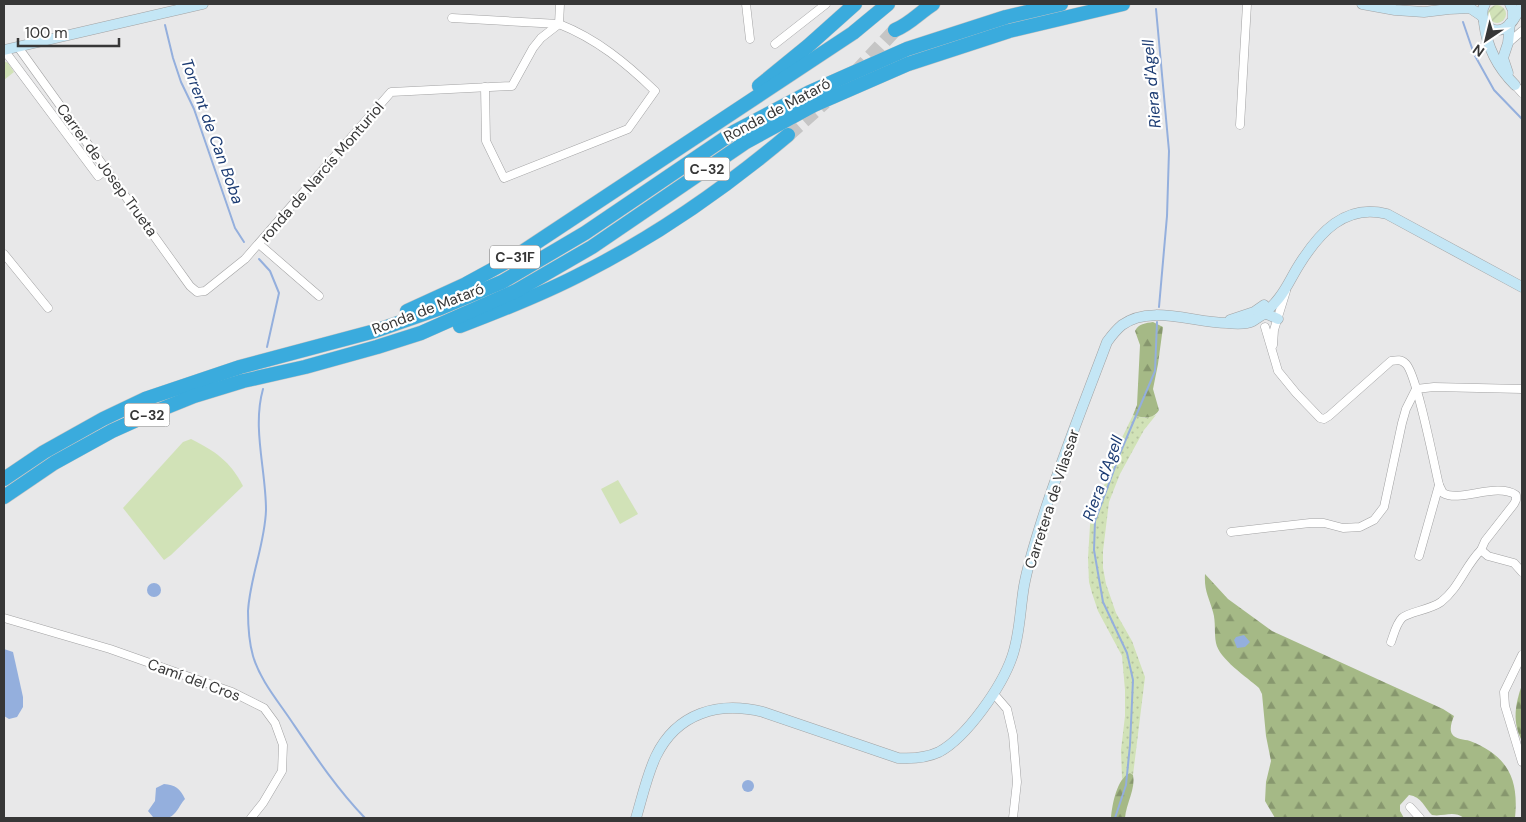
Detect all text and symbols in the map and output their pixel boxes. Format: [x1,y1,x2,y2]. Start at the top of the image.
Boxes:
scale bar [18,15,119,47]
north arrow [1461,15,1511,65]
text: 100 m [25,23,68,43]
water label: Riera d'Agell [1137,38,1166,129]
text: N [1469,40,1488,61]
water label: Torrent de Can Boba [176,55,249,207]
street label: Ronda de Mataró [720,73,834,147]
street label: ronda de Narcís Monturiol [256,98,388,246]
street label: Carrer de Josep Trueta [52,100,162,240]
road number: C-32 [684,157,730,180]
road number: C-31F [490,246,540,268]
street label: Ronda de Mataró [369,278,487,340]
road number: C-32 [124,404,170,426]
street label: Carretera de Vilassar [1020,426,1084,571]
water label: Riera d'Agell [1077,432,1128,524]
street label: Camí del Cros [145,654,243,706]

